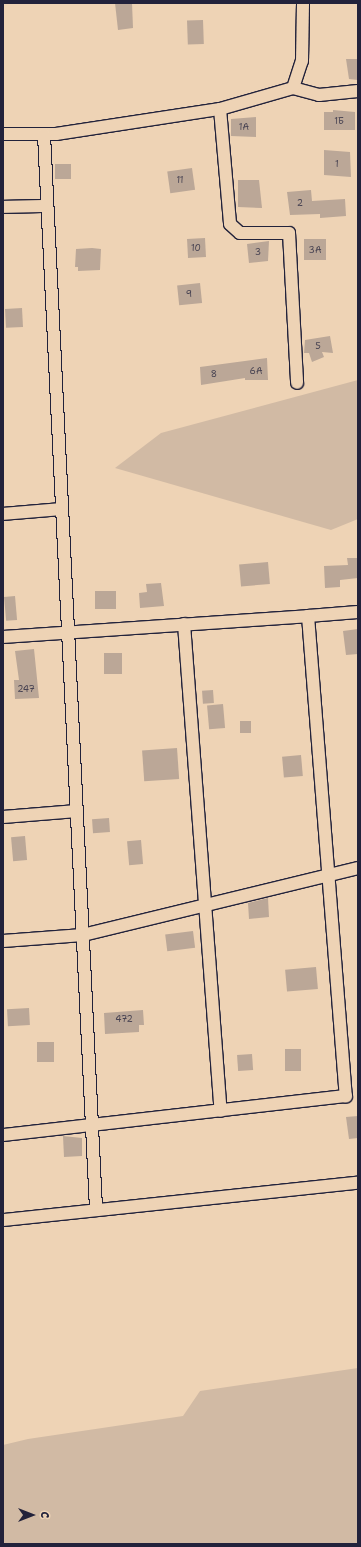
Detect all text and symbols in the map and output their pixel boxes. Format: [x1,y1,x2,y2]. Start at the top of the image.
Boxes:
house number: 1Б [334,116,344,126]
house number: 1А [239,122,249,132]
house number: 1 [335,159,339,169]
house number: 11 [176,175,184,185]
house number: 2 [297,198,303,208]
house number: 10 [191,243,201,253]
house number: 3А [309,245,321,255]
house number: 3 [255,247,261,257]
house number: 9 [186,289,192,299]
house number: 5 [315,341,321,351]
house number: 6А [250,366,262,376]
house number: 8 [211,369,217,379]
house number: 247 [17,684,35,694]
house number: 472 [115,1014,133,1024]
north arrow [12,1495,52,1535]
text: С [37,1512,52,1518]

